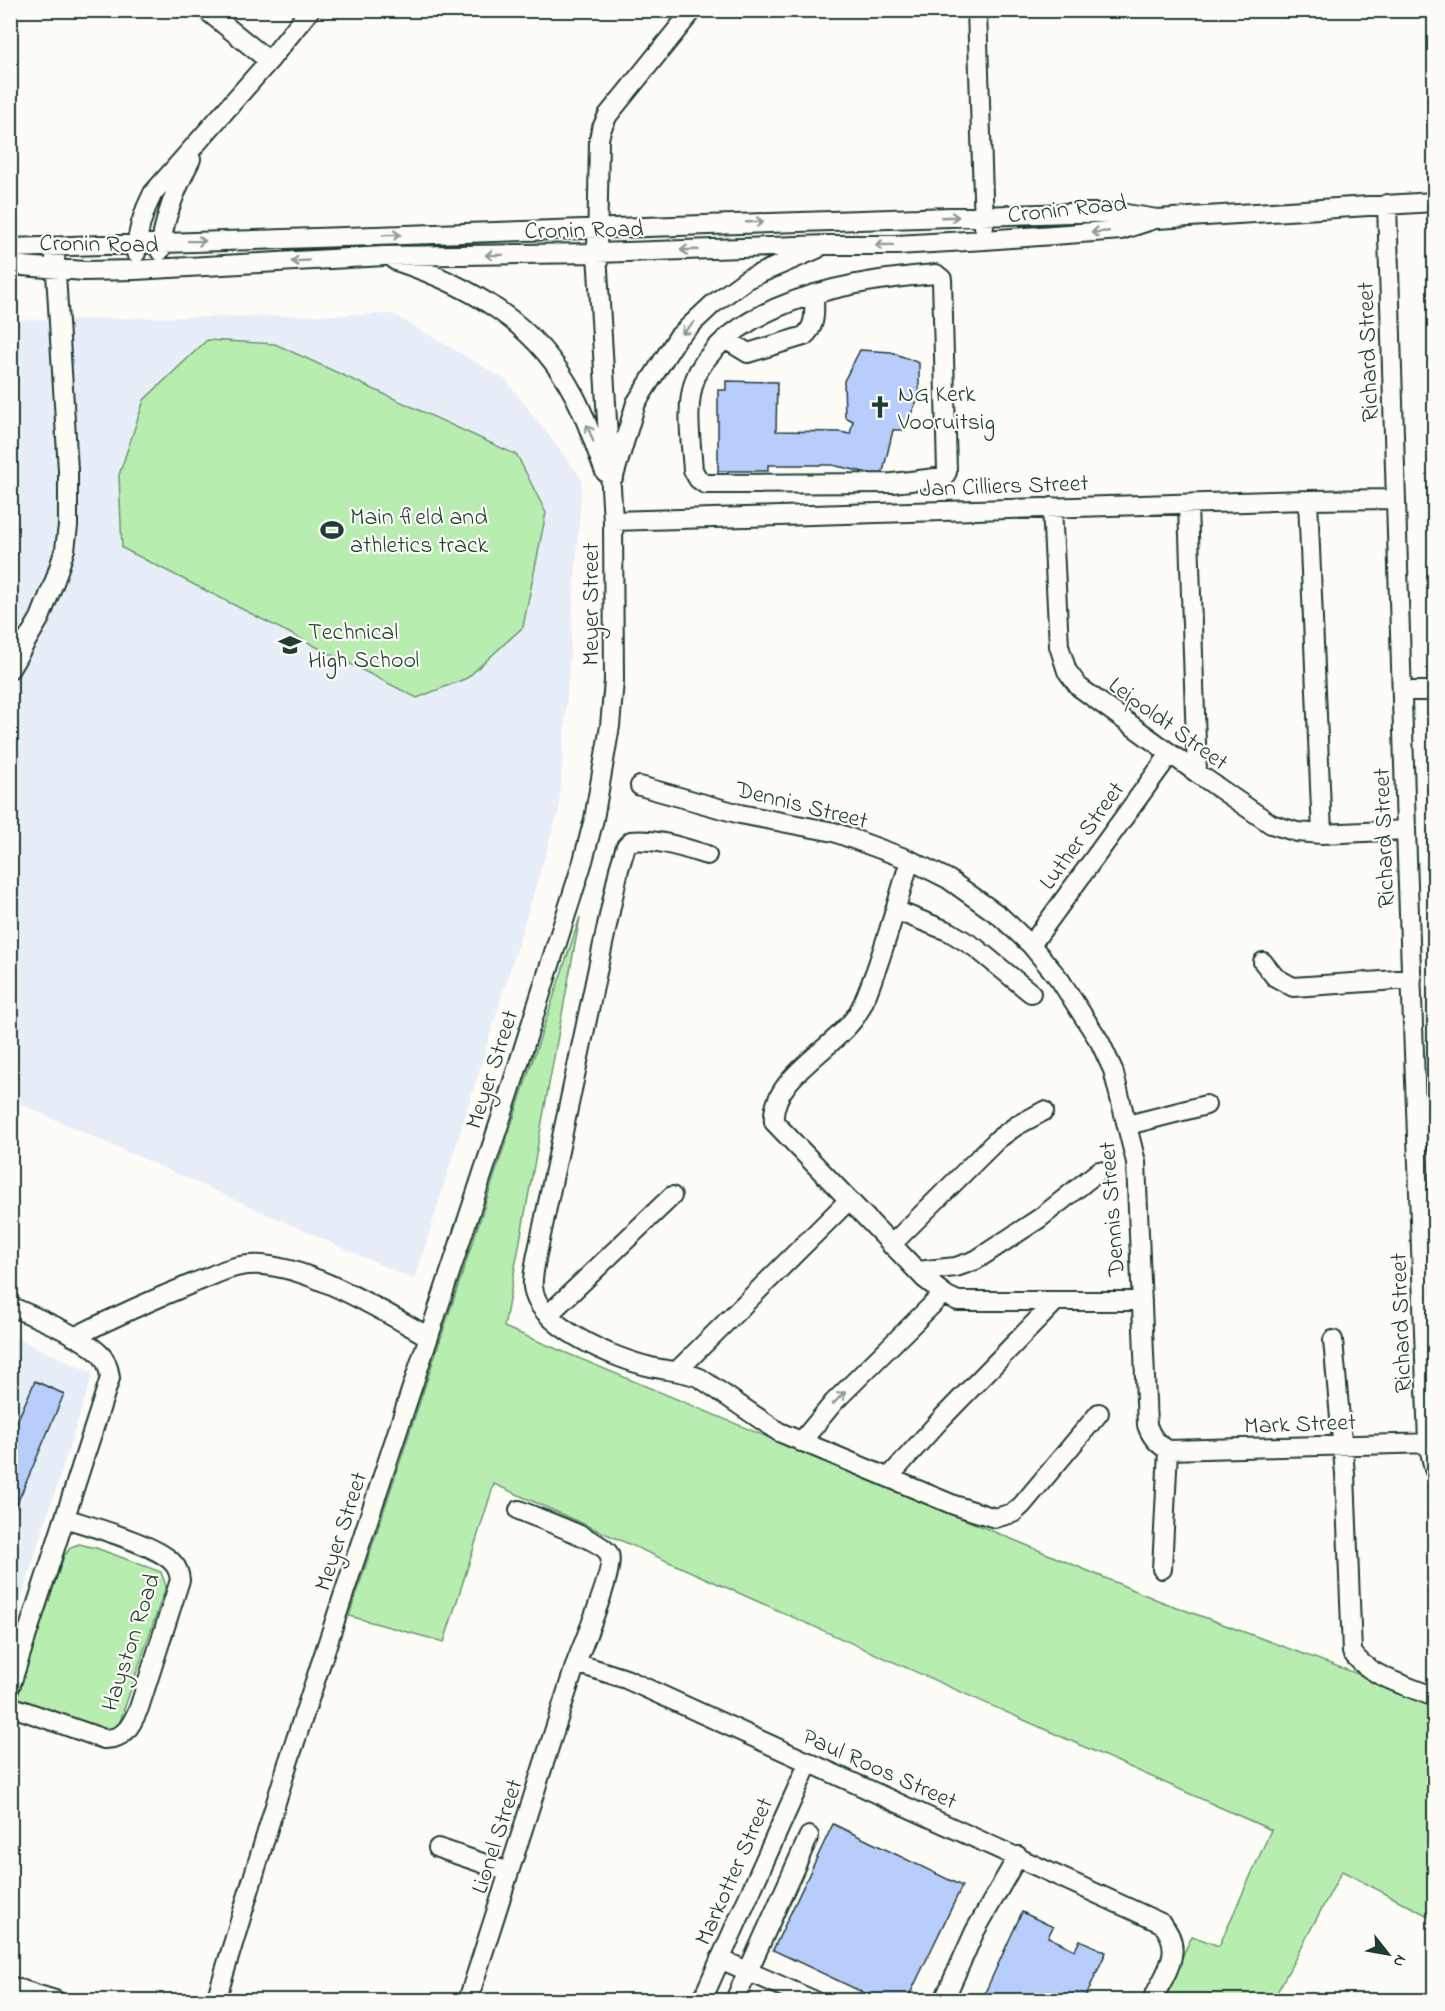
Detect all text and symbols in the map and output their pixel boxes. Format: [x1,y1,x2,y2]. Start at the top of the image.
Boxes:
street label: Cronin Road [1006,187,1129,234]
one-way arrow [939,211,959,223]
street label: Cronin Road [524,213,644,250]
one-way arrow [744,217,764,228]
one-way arrow [1090,226,1110,237]
street label: Cronin Road [39,227,159,264]
one-way arrow [382,229,402,240]
one-way arrow [187,235,207,247]
one-way arrow [875,239,895,251]
one-way arrow [680,244,700,256]
one-way arrow [485,249,505,261]
one-way arrow [290,255,310,266]
street label: Richard Street [1350,281,1389,422]
one-way arrow [680,320,695,335]
place label: NG Kerk Vooruitsig [897,378,995,441]
church icon: NG Kerk Vooruitsig [867,394,893,420]
one-way arrow [583,424,594,443]
street label: Jan Cilliers Street [919,467,1089,508]
place label: Main field and athletics track [350,501,489,564]
sports icon: Main field and athletics track [319,517,345,543]
street label: Meyer Street [575,542,611,666]
place label: Technical High School [308,616,419,679]
school or university icon: Technical High School [277,632,303,658]
street label: Leipoldt Street [1100,669,1235,781]
street label: Richard Street [1366,767,1405,908]
street label: Dennis Street [731,773,871,840]
street label: Luther Street [1032,775,1134,898]
street label: Meyer Street [458,1006,530,1134]
street label: Dennis Street [1091,1140,1136,1278]
street label: Richard Street [1383,1252,1422,1393]
one-way arrow [832,1390,847,1405]
street label: Mark Street [1244,1406,1357,1445]
street label: Meyer Street [307,1468,379,1596]
street label: Hayston Road [94,1569,172,1717]
street label: Paul Roos Street [796,1721,962,1820]
street label: Lionel Street [463,1775,533,1899]
street label: Markotter Street [687,1792,784,1952]
north arrow [1358,1924,1418,1984]
text: N [1386,1950,1412,1972]

